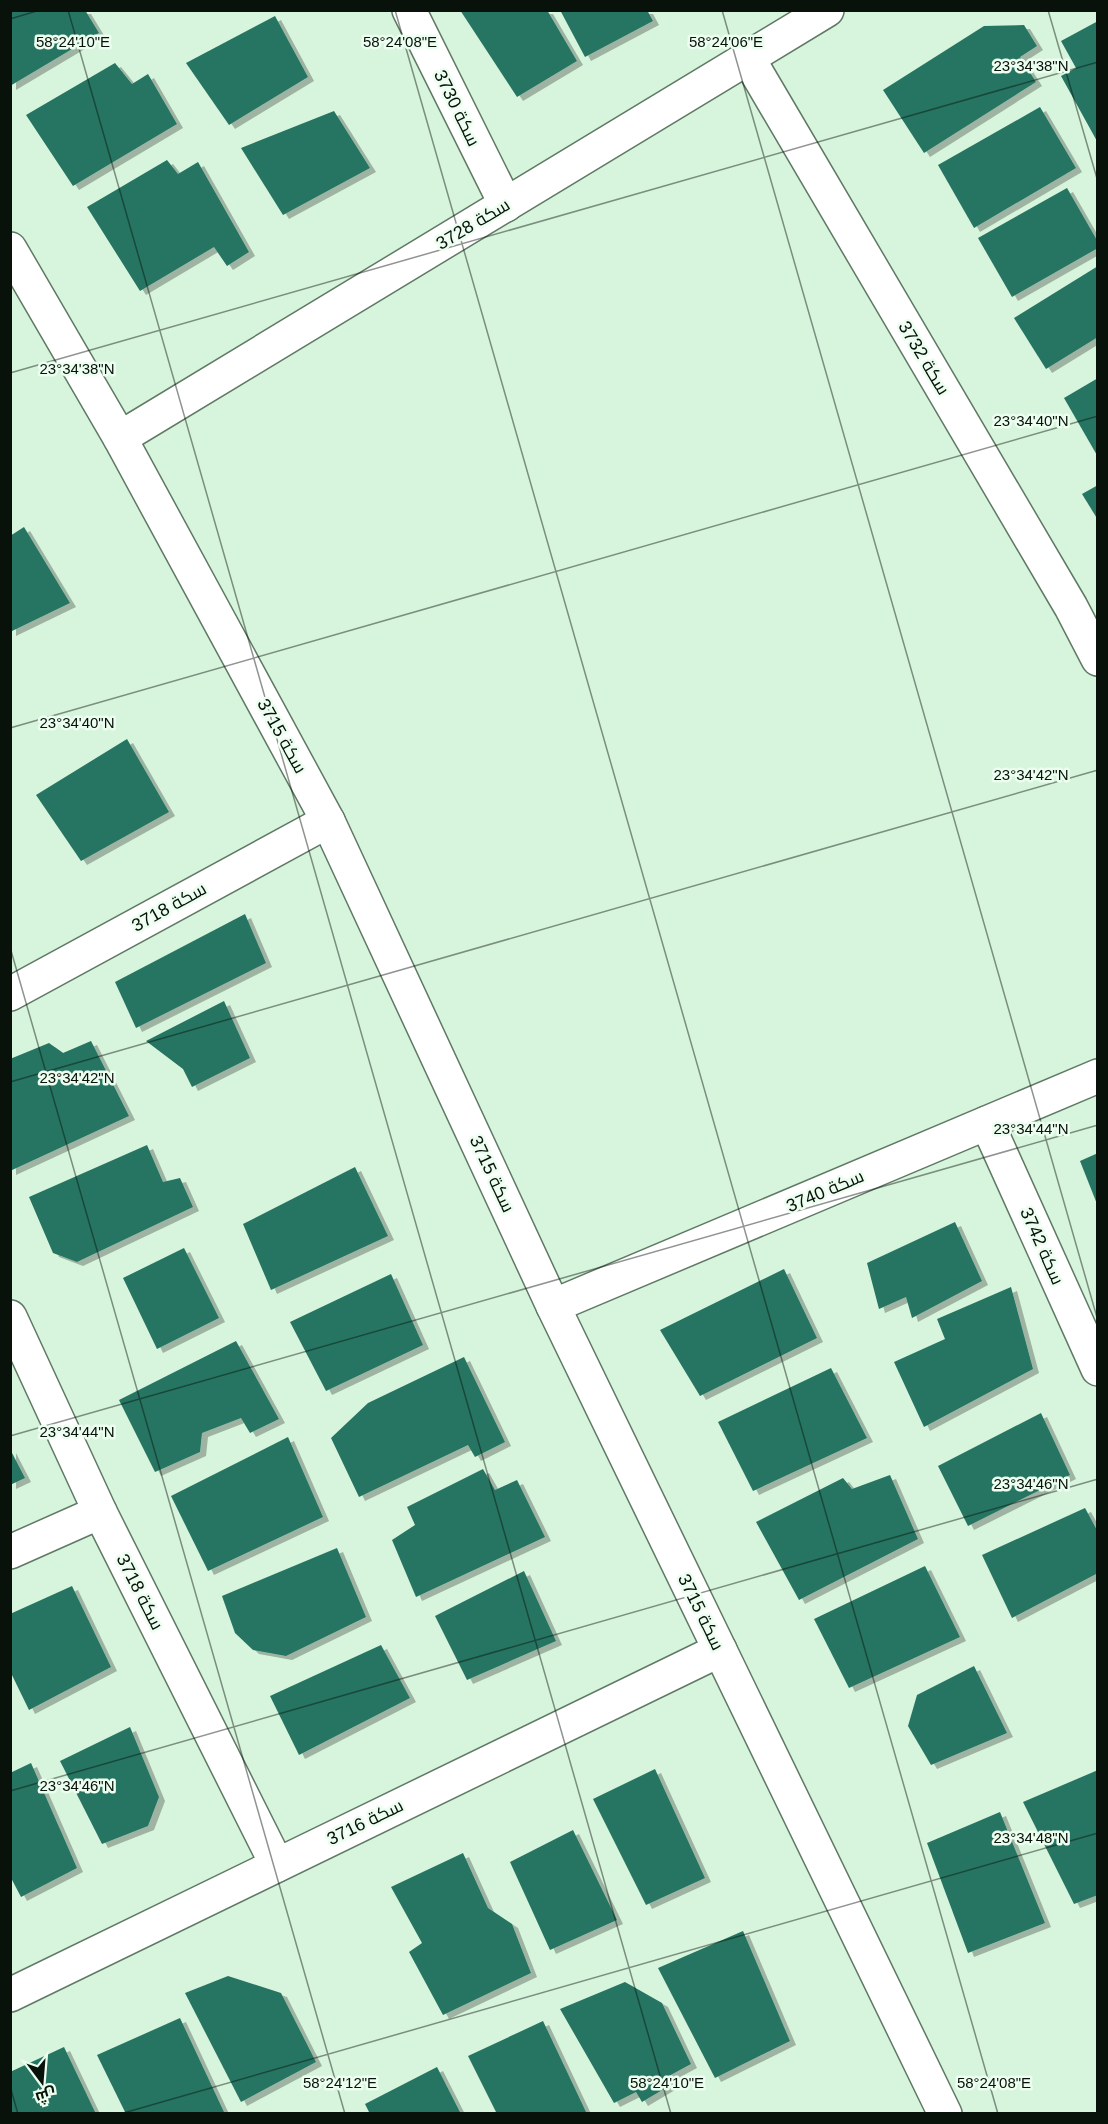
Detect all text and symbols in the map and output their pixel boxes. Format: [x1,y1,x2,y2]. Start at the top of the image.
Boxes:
text: 58°24'10"E [36,33,110,50]
text: 58°24'08"E [363,33,437,50]
text: 58°24'06"E [689,33,763,50]
text: 23°34'38"N [993,57,1069,74]
street label: سكة 3730 [430,67,484,149]
street label: سكة 3728 [433,194,513,254]
street label: سكة 3732 [894,318,954,398]
text: 23°34'38"N [39,360,115,377]
text: 23°34'40"N [993,412,1069,429]
street label: سكة 3715 [253,695,311,777]
text: 23°34'40"N [39,714,115,731]
text: 23°34'42"N [993,766,1069,783]
street label: سكة 3718 [128,878,210,936]
text: 23°34'42"N [39,1069,115,1086]
text: 23°34'44"N [993,1120,1069,1137]
street label: سكة 3715 [466,1133,518,1215]
street label: سكة 3740 [783,1166,867,1216]
street label: سكة 3742 [1016,1204,1068,1288]
text: 23°34'44"N [39,1423,115,1440]
text: 23°34'46"N [993,1475,1069,1492]
street label: سكة 3718 [112,1551,168,1633]
street label: سكة 3715 [674,1571,728,1653]
text: 23°34'46"N [39,1777,115,1794]
street label: سكة 3716 [324,1795,406,1849]
text: 23°34'48"N [993,1829,1069,1846]
north arrow [12,2052,72,2112]
text: 58°24'12"E [303,2074,377,2091]
text: 58°24'10"E [630,2074,704,2091]
text: 58°24'08"E [957,2074,1031,2091]
text: ش [34,2084,58,2107]

